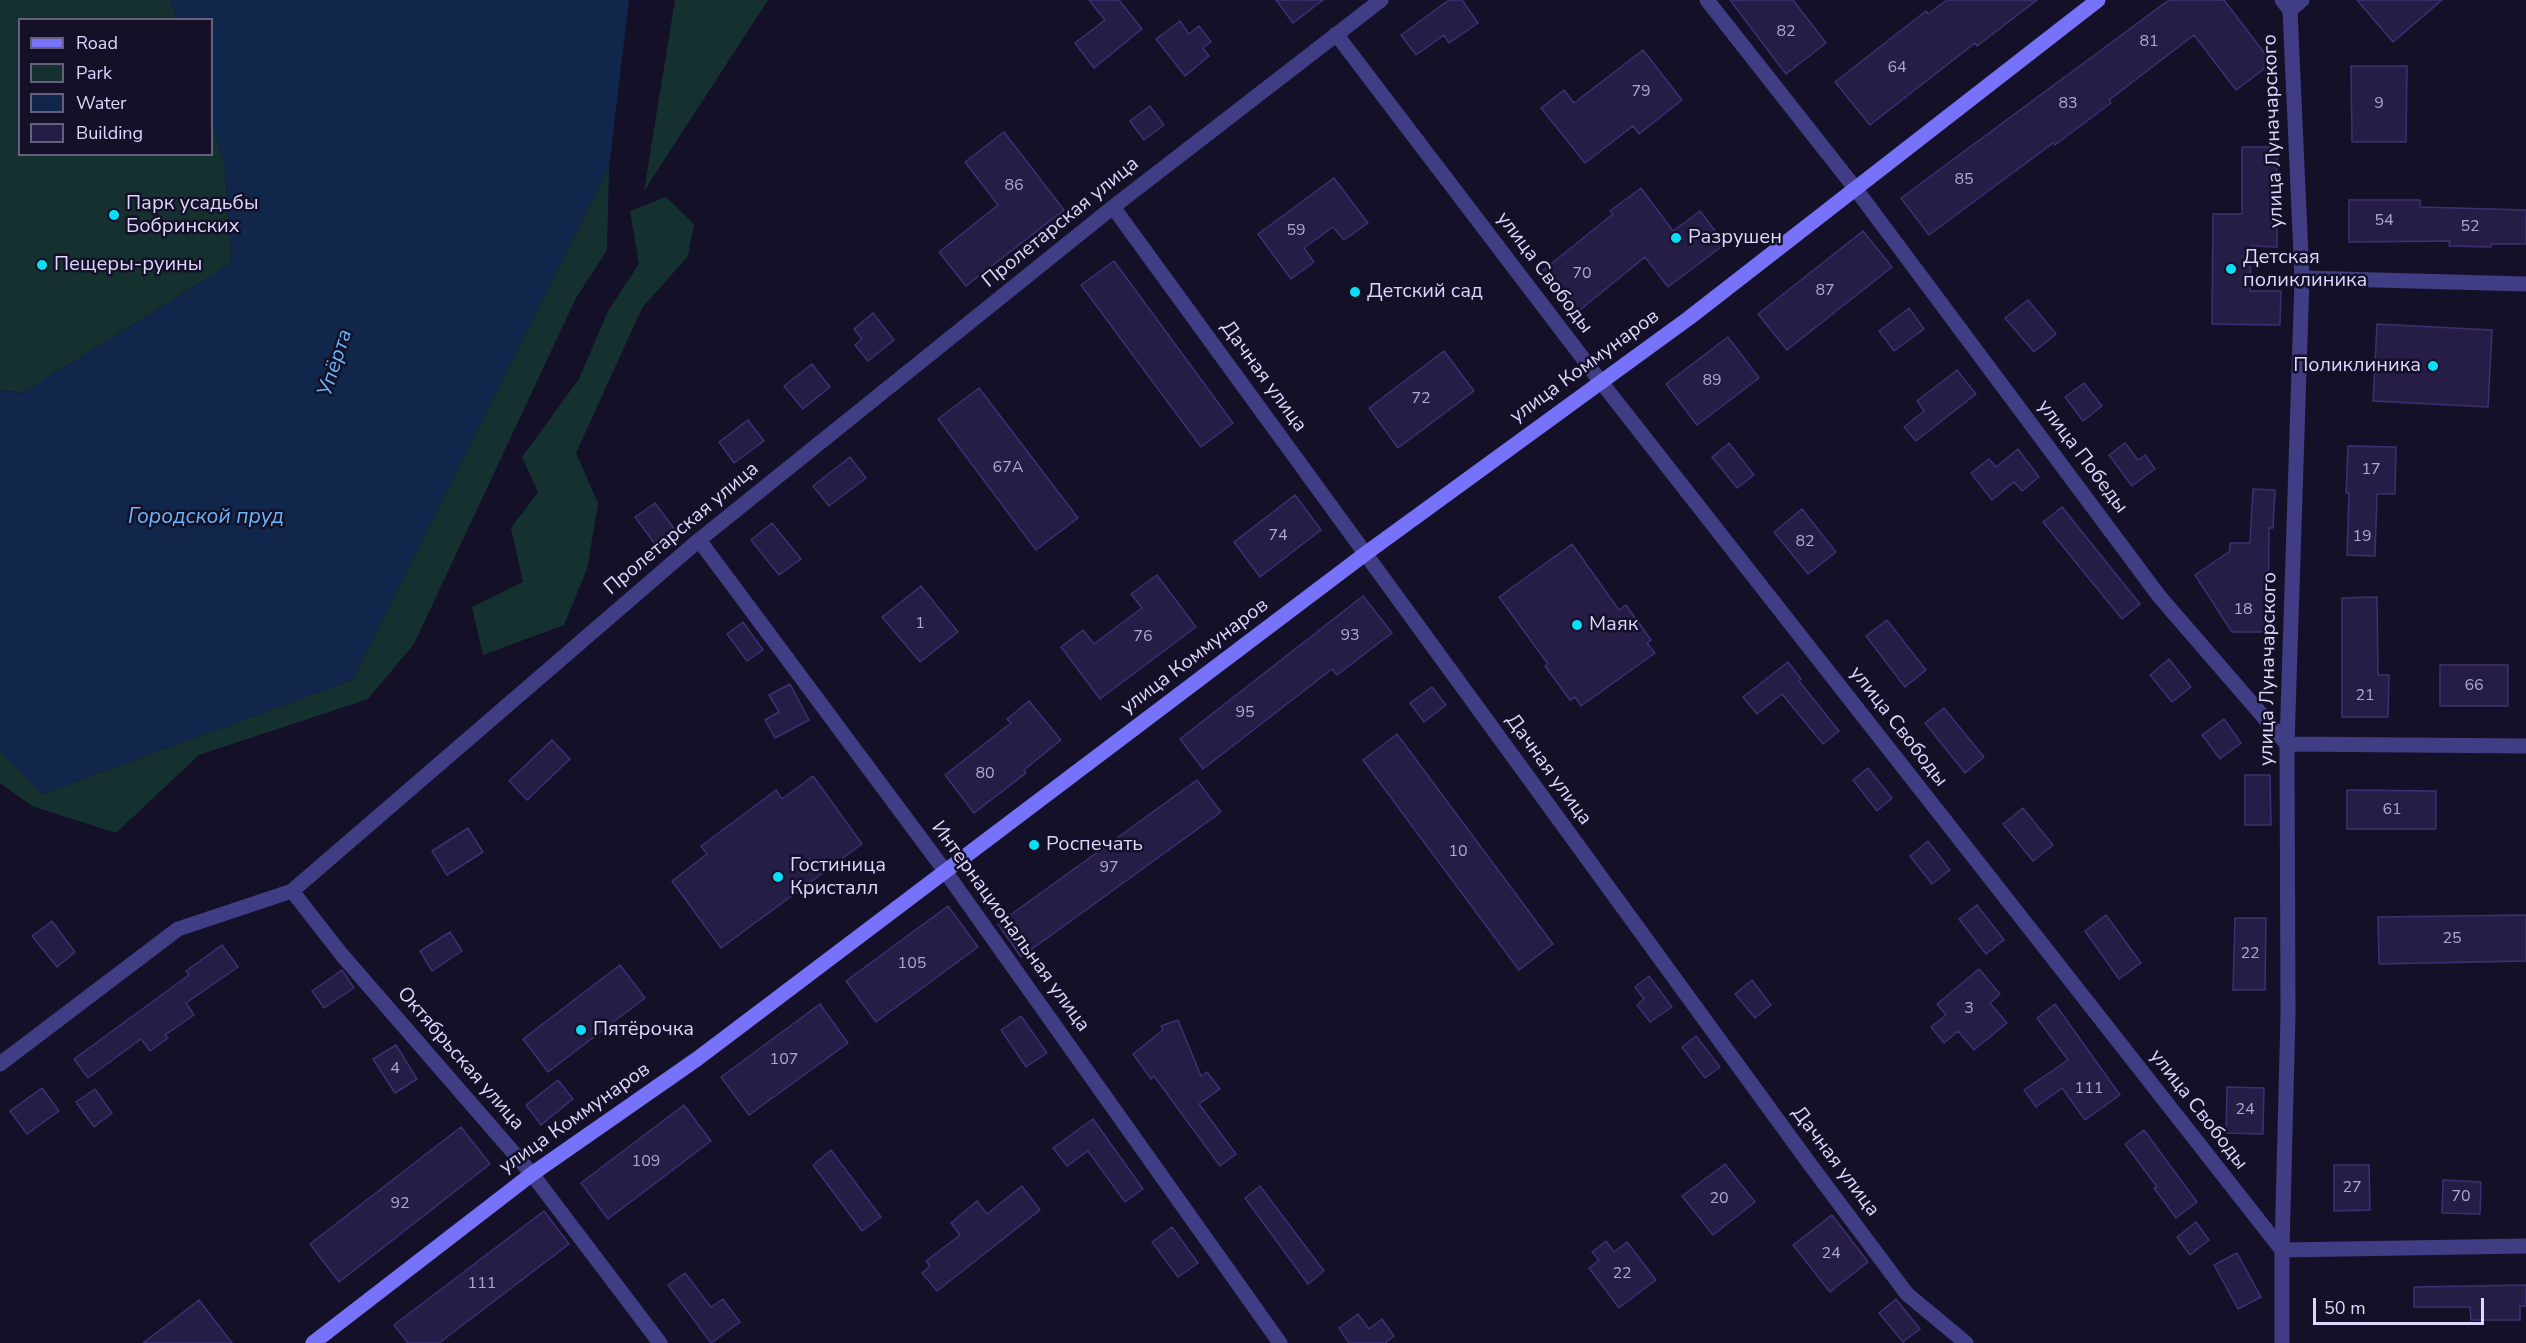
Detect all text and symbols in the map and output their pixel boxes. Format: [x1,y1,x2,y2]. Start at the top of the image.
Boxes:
legend [18,18,213,156]
house number: 82 [1776,22,1796,42]
text: Road [76,31,118,55]
house number: 81 [2139,32,2159,52]
street label: улица Луначарского [2259,34,2289,228]
house number: 64 [1887,58,1907,78]
text: Park [76,61,112,85]
house number: 79 [1631,82,1651,102]
text: Water [76,91,127,115]
house number: 83 [2058,94,2078,114]
house number: 9 [2374,94,2384,114]
text: Building [76,121,143,145]
street label: Пролетарская улица [978,153,1144,293]
house number: 85 [1954,170,1974,190]
house number: 86 [1004,176,1024,196]
place label: Парк усадьбы Бобринских [126,192,259,239]
marker: Парк усадьбы Бобринских [107,208,121,222]
street label: улица Свободы [1491,208,1597,338]
house number: 54 [2374,211,2394,231]
house number: 52 [2460,217,2480,237]
house number: 59 [1286,221,1306,241]
place label: Разрушен [1688,226,1782,250]
marker: Разрушен [1669,231,1683,245]
place label: Детская поликлиника [2243,246,2367,293]
place label: Пещеры-руины [54,253,202,277]
marker: Пещеры-руины [35,258,49,272]
marker: Детская поликлиника [2224,262,2238,276]
house number: 70 [1572,264,1592,284]
place label: Детский сад [1367,280,1483,304]
house number: 87 [1815,281,1835,301]
marker: Детский сад [1348,285,1362,299]
street label: улица Коммунаров [1506,305,1664,429]
street label: Дачная улица [1215,317,1311,437]
water label: Упёрта [313,326,359,400]
place label: Поликлиника [2293,354,2421,378]
marker: Поликлиника [2426,359,2440,373]
house number: 89 [1702,371,1722,391]
house number: 72 [1411,389,1431,409]
street label: улица Победы [2032,395,2132,519]
street label: Пролетарская улица [600,457,764,601]
house number: 67А [993,458,1023,478]
house number: 17 [2361,460,2381,480]
water label: Городской пруд [128,505,284,531]
house number: 74 [1268,526,1288,546]
house number: 19 [2352,527,2372,547]
house number: 82 [1795,532,1815,552]
street label: улица Луначарского [2255,572,2283,766]
street label: улица Коммунаров [1117,594,1273,720]
house number: 18 [2233,600,2253,620]
place label: Маяк [1589,613,1638,637]
house number: 1 [915,614,925,634]
marker: Маяк [1570,618,1584,632]
house number: 93 [1340,626,1360,646]
house number: 76 [1133,627,1153,647]
street label: улица Свободы [1844,662,1952,792]
house number: 66 [2464,676,2484,696]
house number: 21 [2355,686,2375,706]
house number: 95 [1235,703,1255,723]
street label: Дачная улица [1500,710,1596,830]
house number: 80 [975,764,995,784]
house number: 61 [2382,800,2402,820]
street label: Интернациональная улица [925,817,1095,1037]
place label: Роспечать [1046,833,1143,857]
marker: Роспечать [1027,838,1041,852]
house number: 10 [1448,842,1468,862]
place label: Гостиница Кристалл [790,854,886,901]
house number: 97 [1099,858,1119,878]
marker: Гостиница Кристалл [771,870,785,884]
house number: 25 [2442,929,2462,949]
house number: 22 [2240,944,2260,964]
house number: 105 [898,954,926,974]
street label: Октябрьская улица [391,982,529,1136]
house number: 3 [1964,999,1974,1019]
place label: Пятёрочка [593,1018,694,1042]
marker: Пятёрочка [574,1023,588,1037]
street label: улица Свободы [2144,1045,2252,1175]
house number: 107 [770,1050,798,1070]
street label: улица Коммунаров [495,1058,655,1180]
house number: 4 [390,1059,400,1079]
house number: 111 [2075,1079,2103,1099]
house number: 24 [2235,1100,2255,1120]
street label: Дачная улица [1786,1102,1884,1222]
house number: 109 [632,1152,660,1172]
house number: 27 [2342,1178,2362,1198]
house number: 70 [2451,1187,2471,1207]
house number: 20 [1709,1189,1729,1209]
house number: 92 [390,1194,410,1214]
house number: 24 [1821,1244,1841,1264]
house number: 22 [1612,1264,1632,1284]
house number: 111 [468,1274,496,1294]
scale bar [2316,1286,2487,1324]
text: 50 m [2324,1296,2366,1320]

